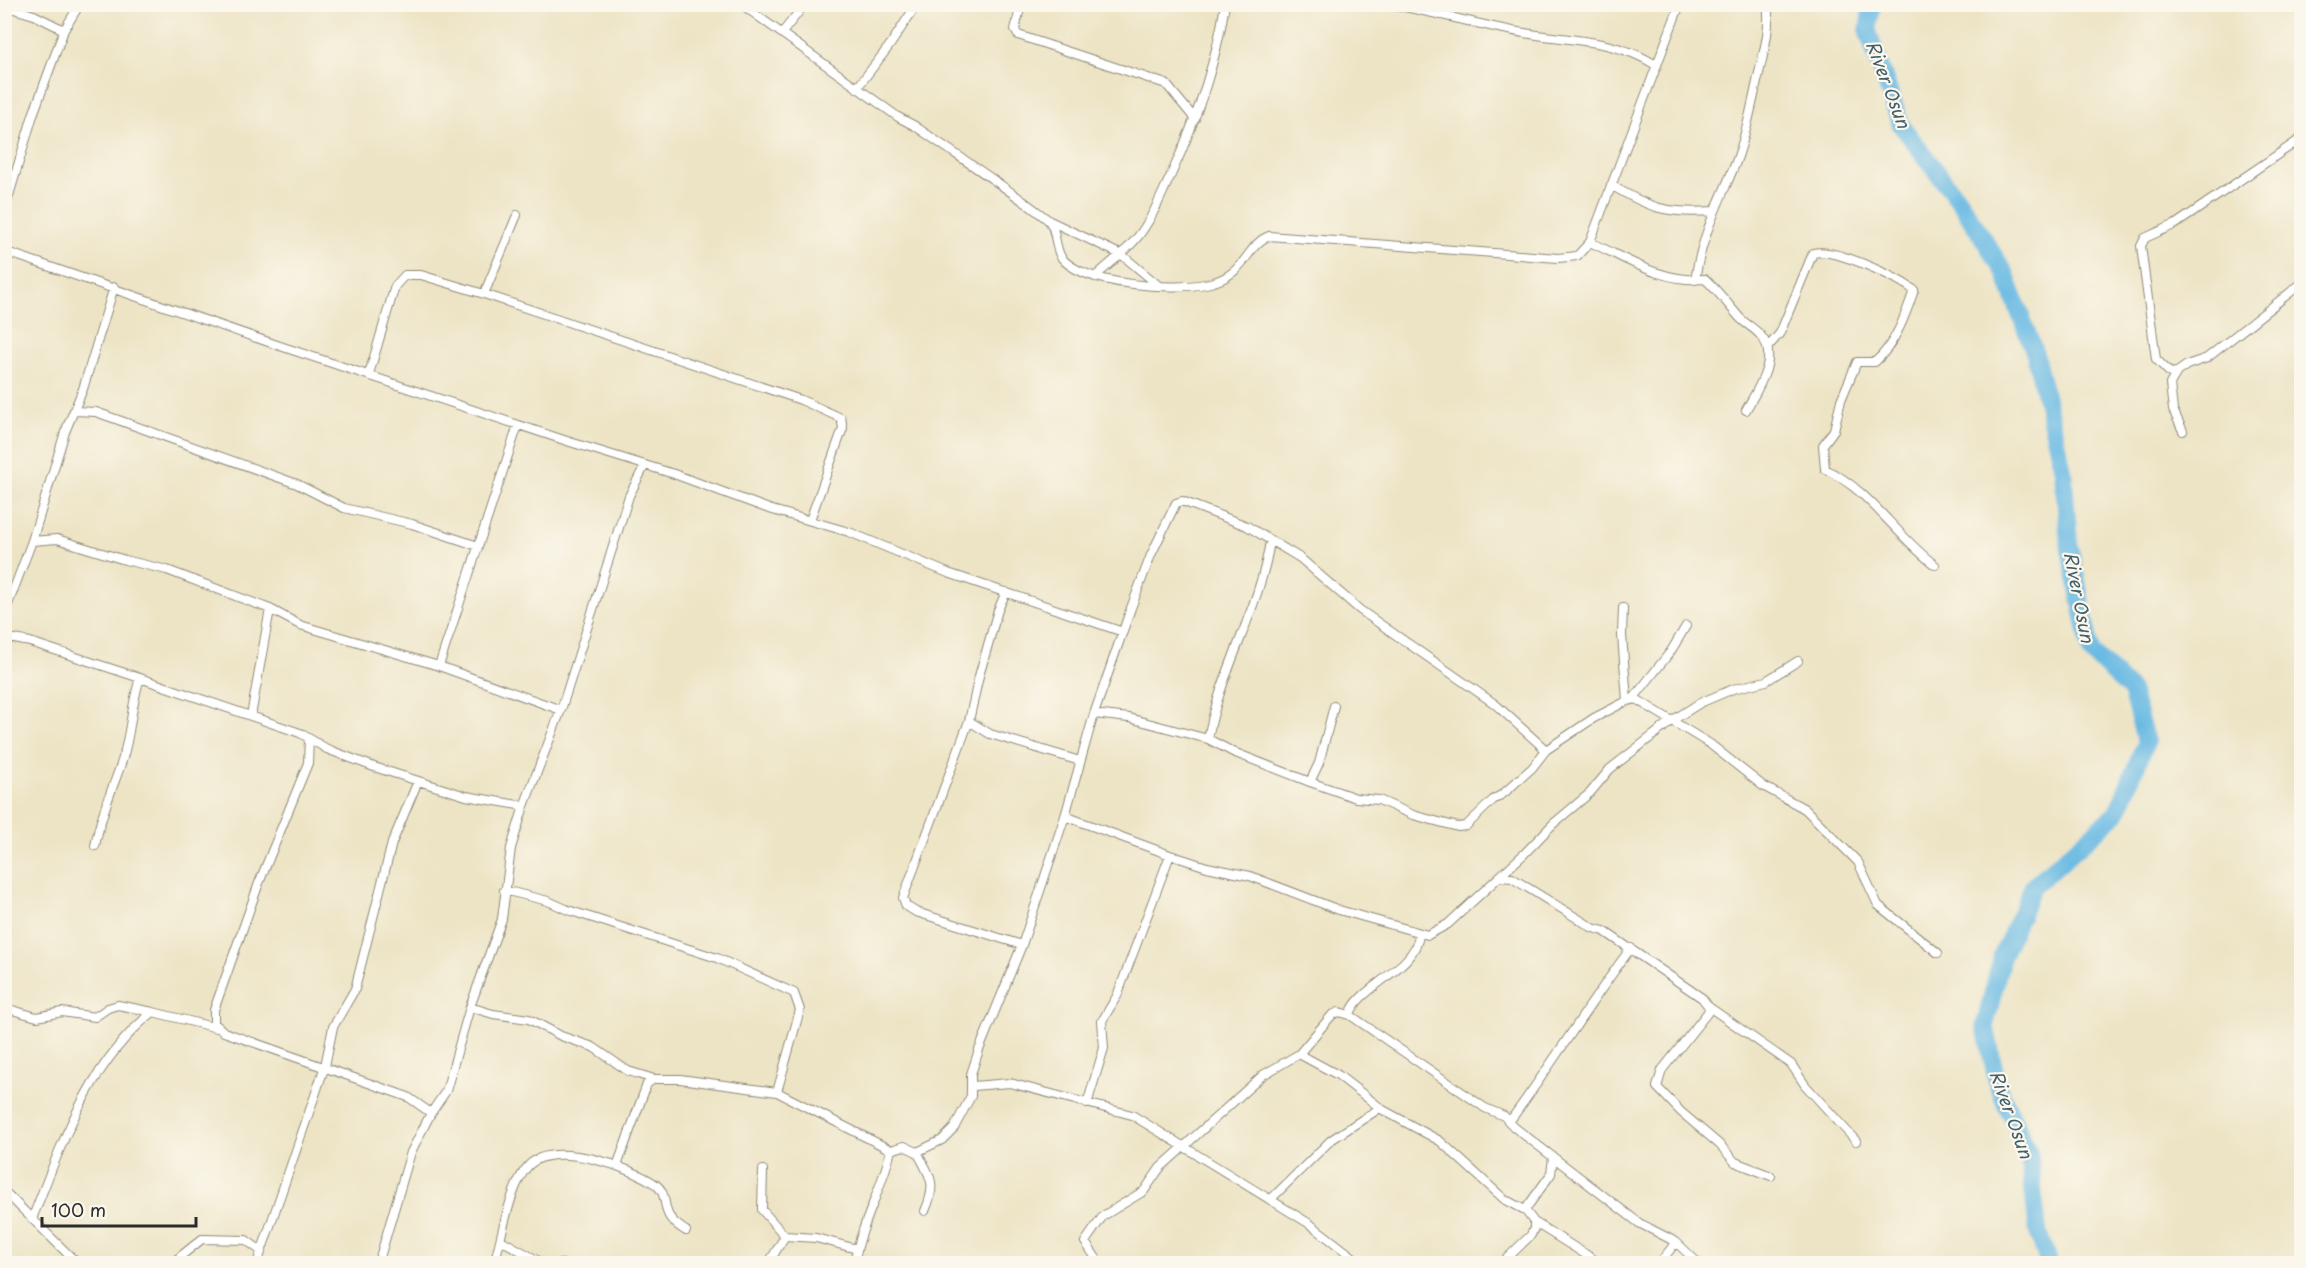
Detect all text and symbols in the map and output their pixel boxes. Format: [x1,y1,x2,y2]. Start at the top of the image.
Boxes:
water label: River Osun [1860,36,1919,133]
water label: River Osun [2058,549,2102,646]
water label: River Osun [1984,1066,2041,1163]
scale bar [42,1190,196,1228]
text: 100 m [51,1196,106,1223]

